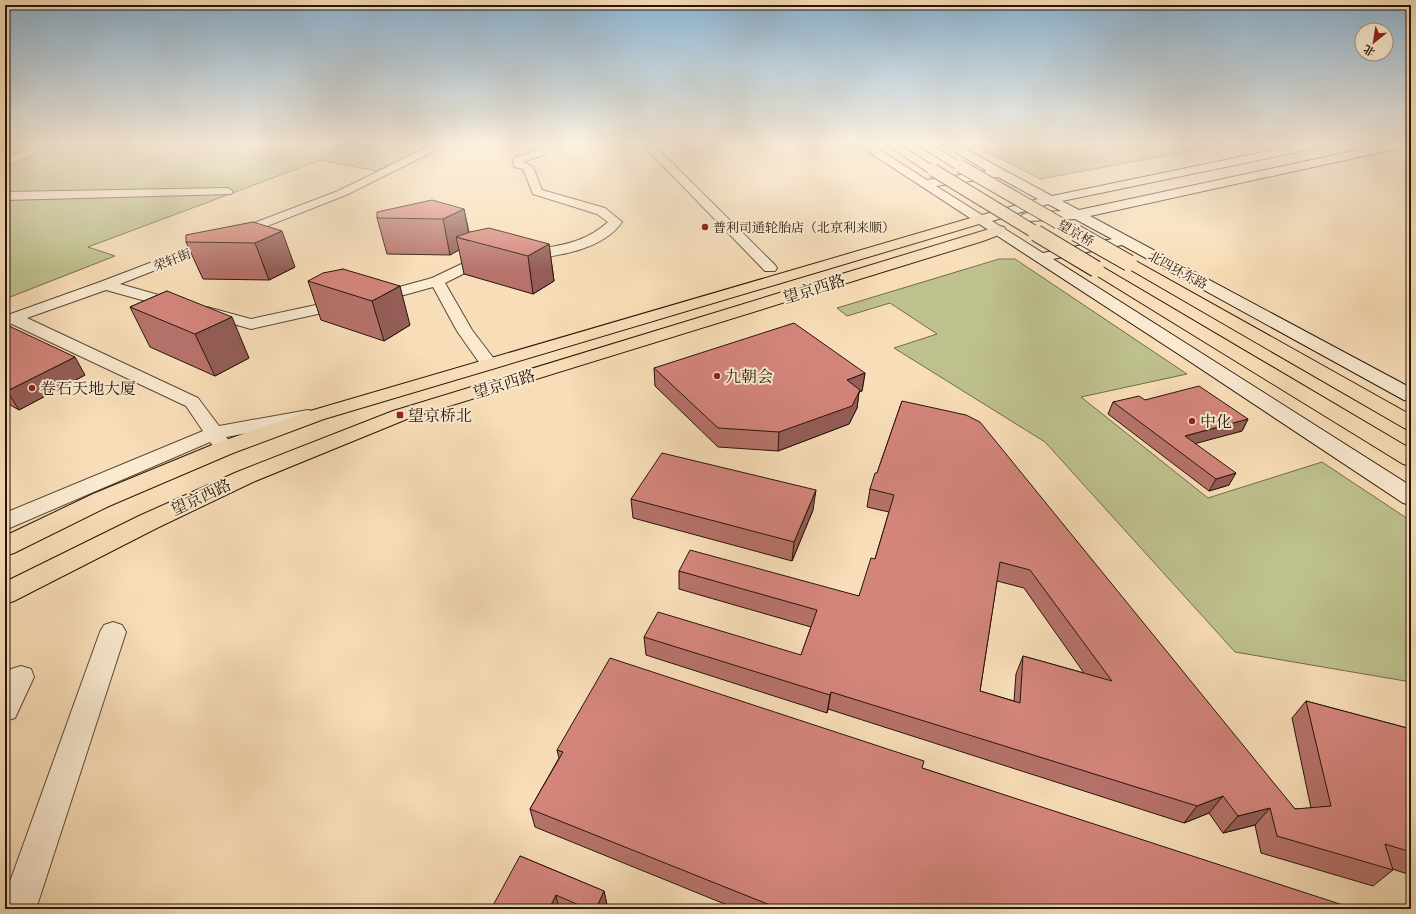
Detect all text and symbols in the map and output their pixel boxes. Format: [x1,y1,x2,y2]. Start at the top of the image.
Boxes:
north arrow [1354,22,1394,62]
text: 北 [1361,42,1377,59]
street label: 望京桥 [1055,216,1097,250]
place label: 普利司通轮胎店（北京利来顺） [713,219,895,236]
marker: 普利司通轮胎店（北京利来顺） [700,222,710,232]
street label: 荣轩街 [151,245,193,275]
street label: 北四环东路 [1145,247,1211,293]
street label: 望京西路 [780,270,848,308]
street label: 望京西路 [470,365,538,403]
place label: 九朝会 [725,366,773,387]
marker: 九朝会 [712,371,722,381]
place label: 卷石天地大厦 [40,378,136,399]
marker: 卷石天地大厦 [27,383,37,393]
place label: 望京桥北 [408,405,472,426]
marker: 望京桥北 [395,410,405,420]
place label: 中化 [1200,411,1232,432]
marker: 中化 [1187,416,1197,426]
street label: 望京西路 [168,474,234,520]

